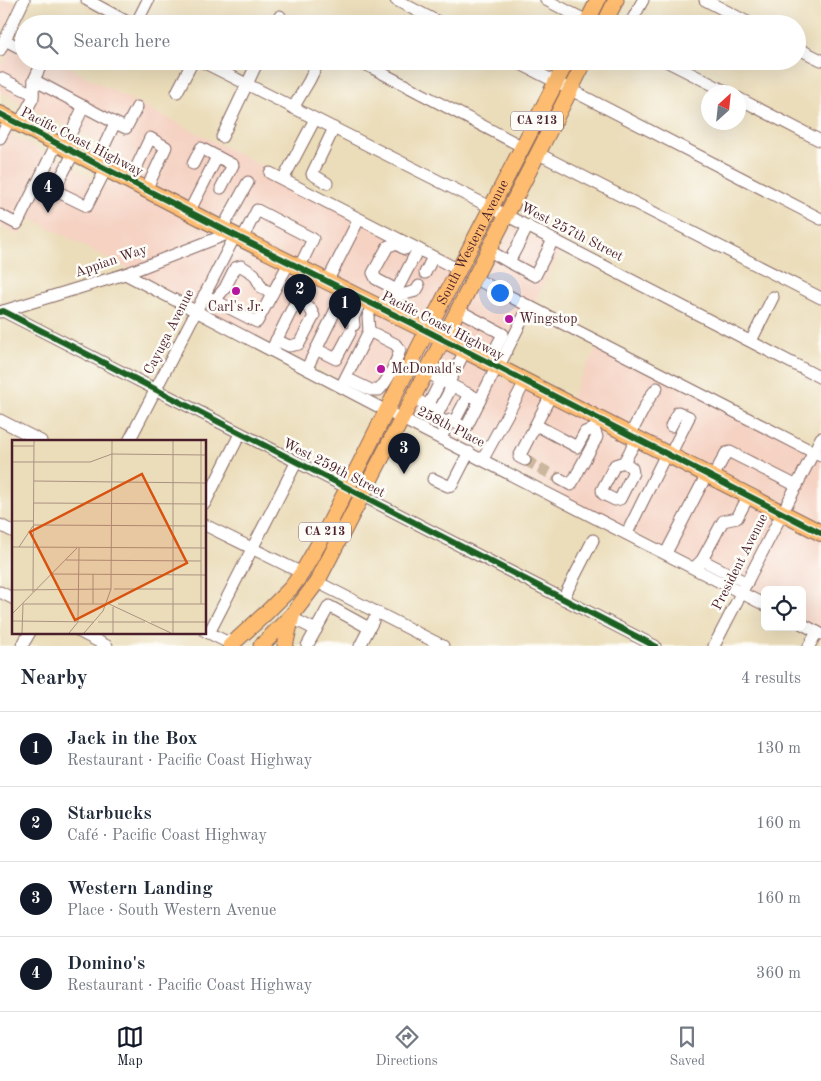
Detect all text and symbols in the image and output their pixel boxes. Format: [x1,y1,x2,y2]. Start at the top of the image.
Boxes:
search box [15,15,806,70]
icon: search [33,29,61,57]
text: Search here [73,33,170,52]
north arrow [701,85,746,130]
street label: Pacific Coast Highway [18,105,146,179]
road number: CA 213 [511,112,563,130]
pin: 4 [32,172,64,213]
street label: South Western Avenue [435,178,511,307]
street label: West 257th Street [519,200,626,264]
street label: Appian Way [73,242,149,280]
pin: 2 [284,274,316,315]
your location [487,280,513,306]
marker: Carl's Jr. [230,285,242,297]
street label: Cayuga Avenue [141,287,197,377]
pin: 1 [329,288,361,329]
street label: Pacific Coast Highway [379,289,507,363]
place label: Carl's Jr. [208,300,264,314]
place label: Wingstop [519,312,577,326]
marker: Wingstop [503,313,515,325]
place label: McDonald's [391,362,462,376]
marker: McDonald's [375,363,387,375]
street label: 258th Place [415,404,487,450]
pin: 3 [388,433,420,474]
street label: West 259th Street [281,436,388,500]
inset map [12,440,206,634]
street label: President Avenue [710,512,770,612]
road number: CA 213 [299,522,351,542]
map controls [761,586,806,631]
button: locate [761,586,806,631]
text: Nearby [20,668,88,689]
text: 4 results [741,671,801,687]
text: Jack in the Box [67,730,197,749]
text: 1 [31,741,41,757]
text: 130 m [756,741,801,757]
text: Restaurant · Pacific Coast Highway [67,753,312,769]
text: Starbucks [67,805,152,824]
text: 2 [31,816,41,832]
text: 160 m [756,816,801,832]
text: Café · Pacific Coast Highway [67,828,267,844]
text: Western Landing [67,880,213,899]
text: 3 [31,891,41,907]
text: 160 m [756,891,801,907]
text: Place · South Western Avenue [67,903,276,919]
text: Domino's [67,955,145,974]
text: 4 [31,966,41,982]
text: 360 m [756,966,801,982]
text: Restaurant · Pacific Coast Highway [67,978,312,994]
tab: Map [116,1023,144,1070]
tab: Directions [376,1023,438,1070]
tab: Saved [669,1023,705,1070]

